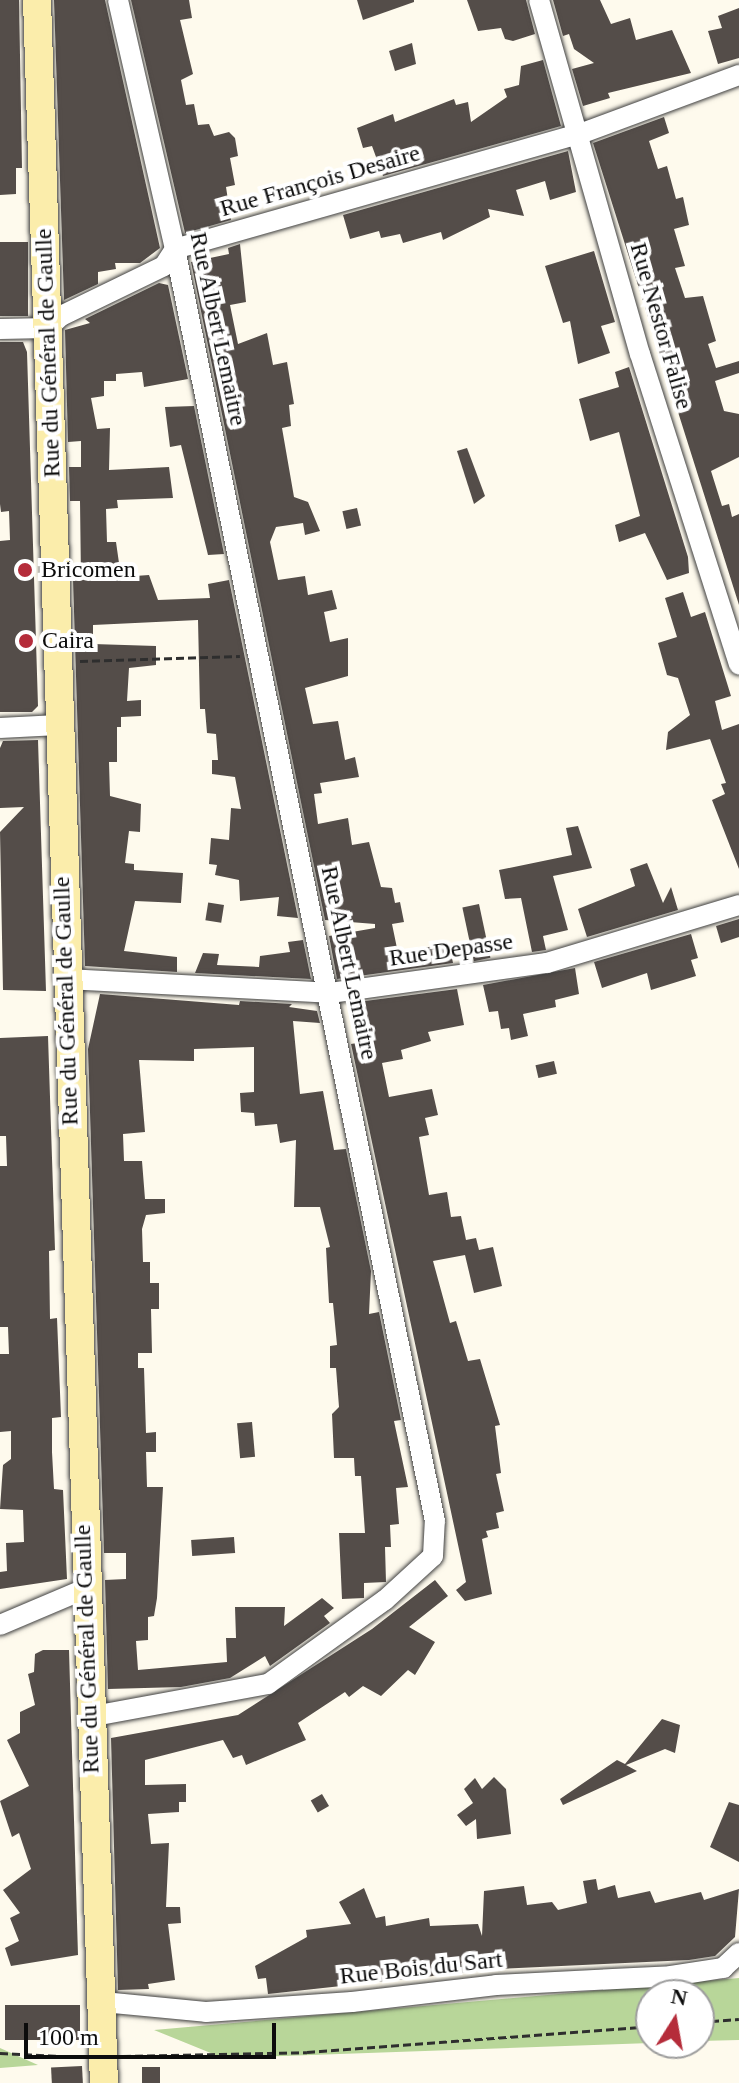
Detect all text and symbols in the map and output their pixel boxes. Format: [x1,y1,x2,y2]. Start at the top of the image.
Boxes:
street label: Rue François Desaire [217,139,423,223]
street label: Rue du Général de Gaulle [29,228,67,478]
street label: Rue Albert Lemaitre [183,229,253,429]
street label: Rue Nestor Falise [623,239,699,413]
place label: Bricomen [41,556,136,584]
marker: Bricomen [16,561,34,579]
place label: Caira [42,627,94,655]
marker: Caira [17,632,35,650]
street label: Rue Albert Lemaitre [314,863,384,1063]
street label: Rue du Général de Gaulle [47,876,85,1126]
street label: Rue Depasse [387,927,515,973]
street label: Rue du Général de Gaulle [68,1524,106,1774]
street label: Rue Bois du Sart [338,1945,504,1991]
north arrow [635,1979,715,2059]
text: N [669,1983,689,2011]
scale bar [28,2007,280,2057]
text: 100 m [38,2024,99,2050]

